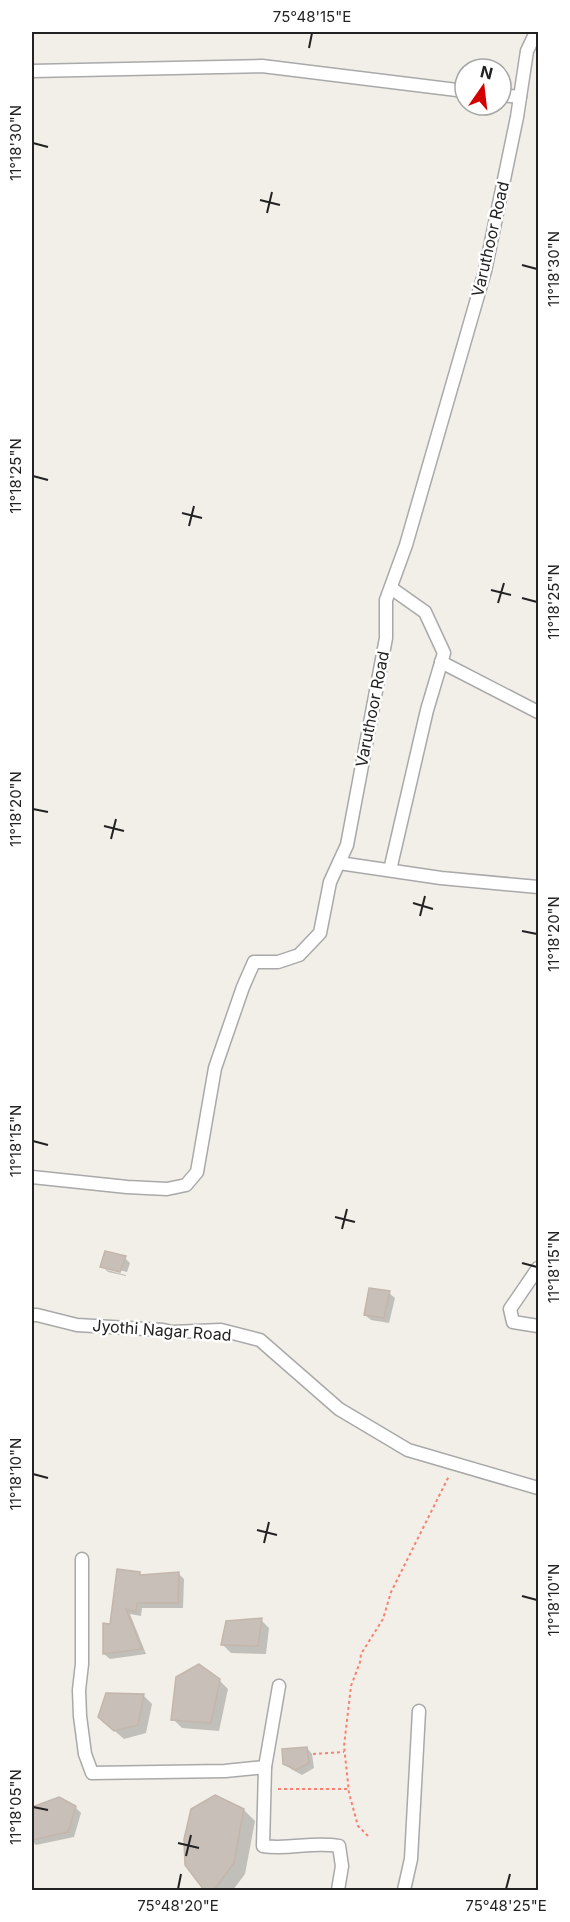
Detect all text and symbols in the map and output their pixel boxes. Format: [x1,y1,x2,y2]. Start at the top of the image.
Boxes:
text: 75°48'15"E [273,7,351,26]
north arrow [453,57,513,117]
text: N [478,61,495,84]
text: 11°18'30"N [6,105,25,181]
street label: Varuthoor Road [467,179,513,299]
text: 11°18'30"N [544,231,563,307]
text: 11°18'25"N [6,438,25,514]
text: 11°18'25"N [544,564,563,640]
street label: Varuthoor Road [351,649,393,769]
text: 11°18'20"N [6,771,25,847]
text: 11°18'20"N [544,896,563,972]
text: 11°18'15"N [6,1105,25,1177]
text: 11°18'15"N [544,1231,563,1303]
street label: Jyothi Nagar Road [92,1315,232,1345]
text: 11°18'10"N [6,1438,25,1510]
text: 11°18'10"N [544,1564,563,1636]
text: 11°18'05"N [6,1769,25,1845]
text: 75°48'20"E [137,1896,219,1915]
text: 75°48'25"E [465,1896,547,1915]

